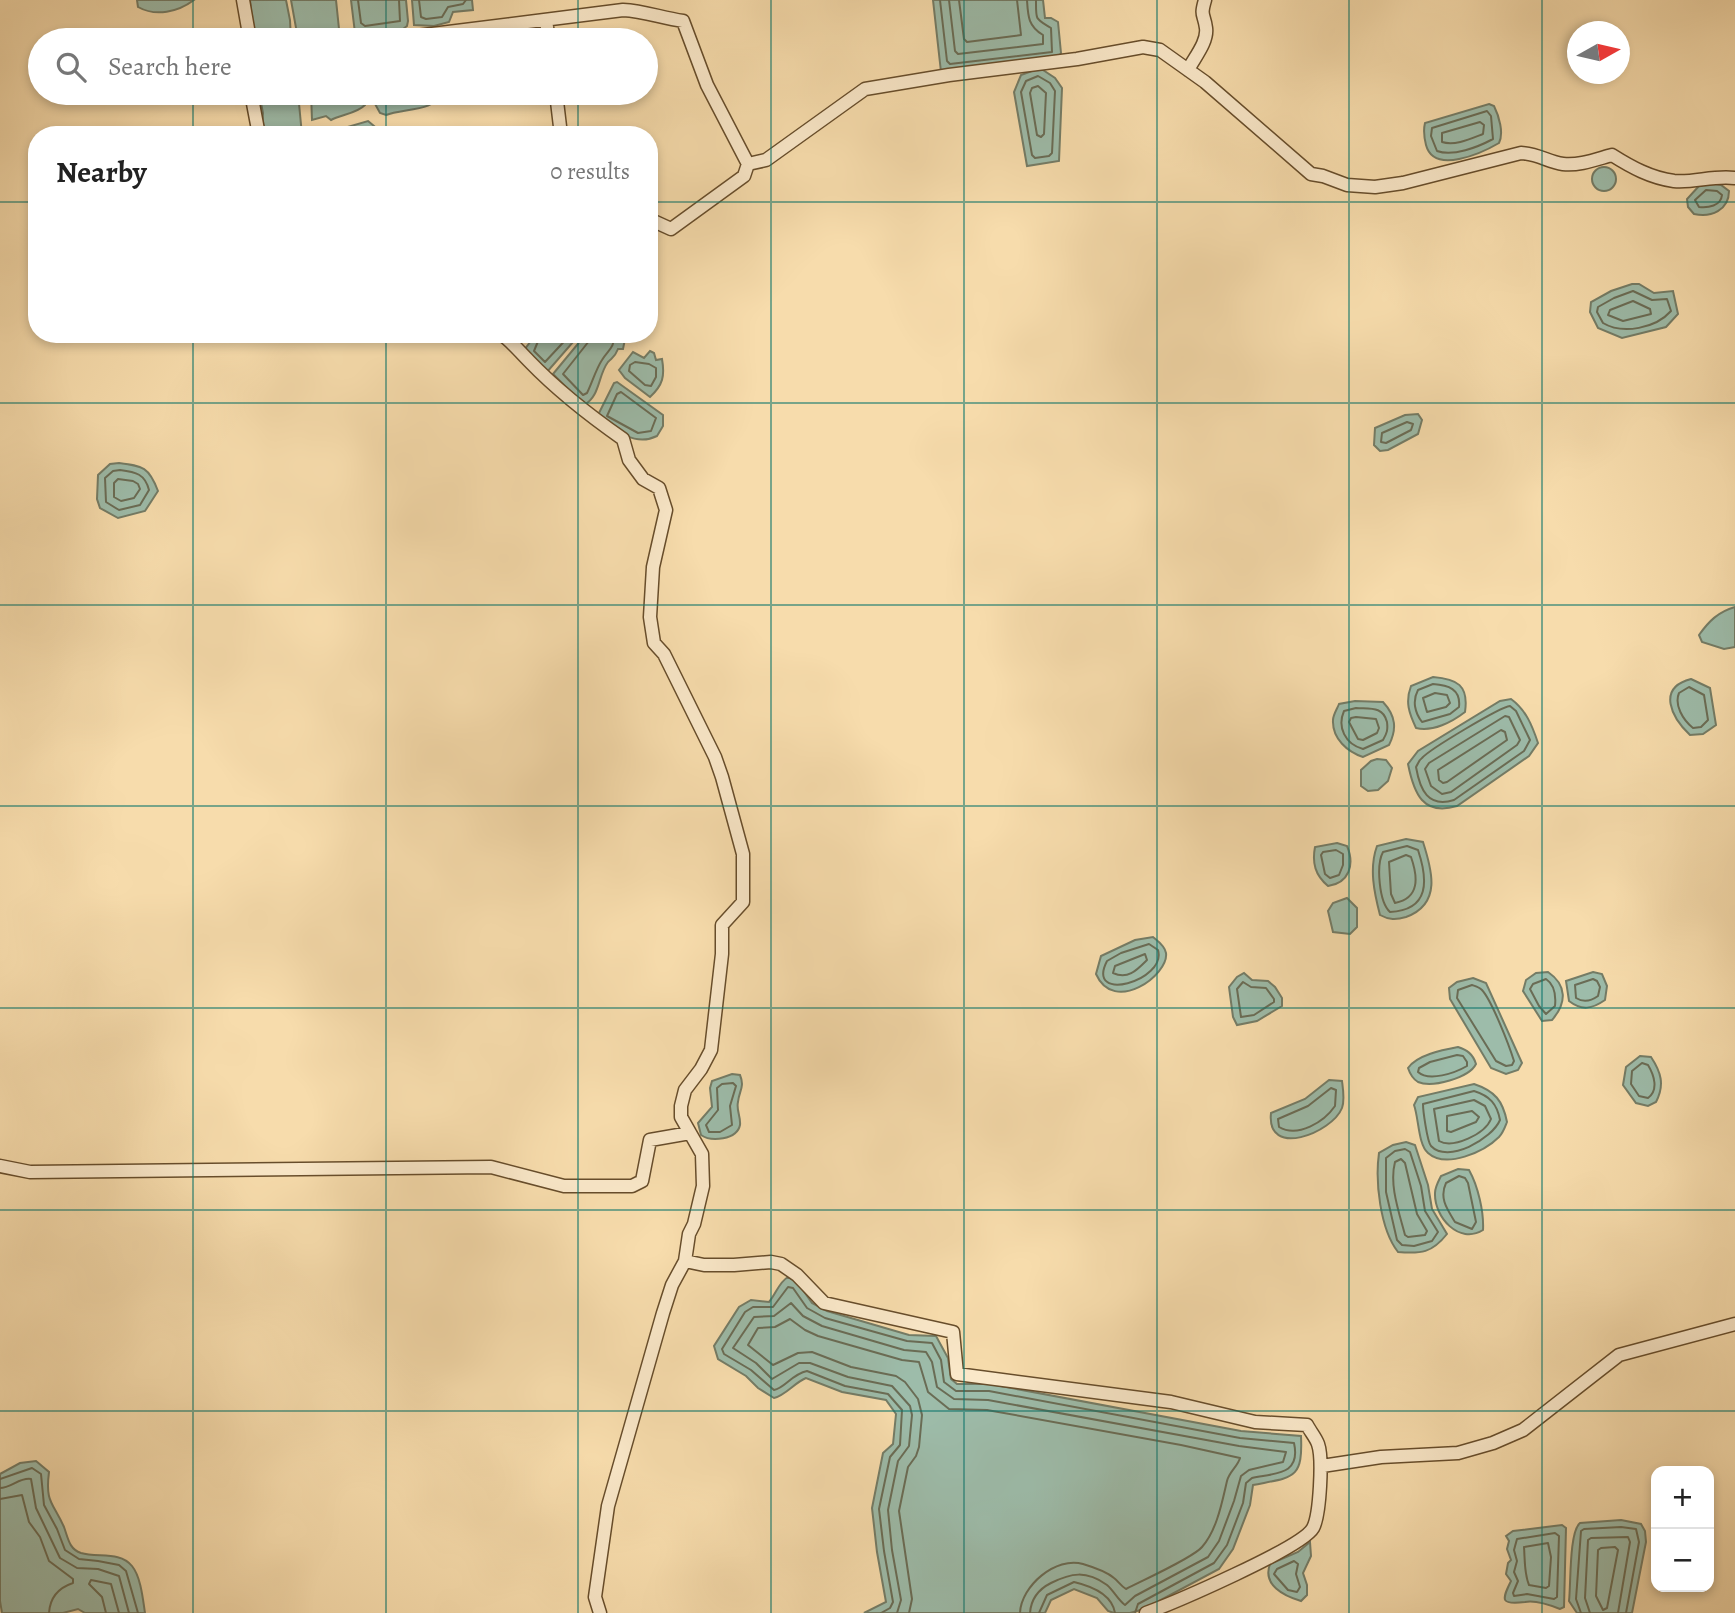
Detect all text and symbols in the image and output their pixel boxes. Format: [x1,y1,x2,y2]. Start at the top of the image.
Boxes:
north arrow [1567,21,1630,84]
search box [28,28,658,105]
icon: search [52,48,90,86]
text: Search here [108,49,232,84]
text: Nearby [56,152,147,192]
text: 0 results [550,156,630,187]
map controls [1651,1466,1714,1592]
button: + [1651,1466,1714,1529]
button: − [1651,1529,1714,1592]

